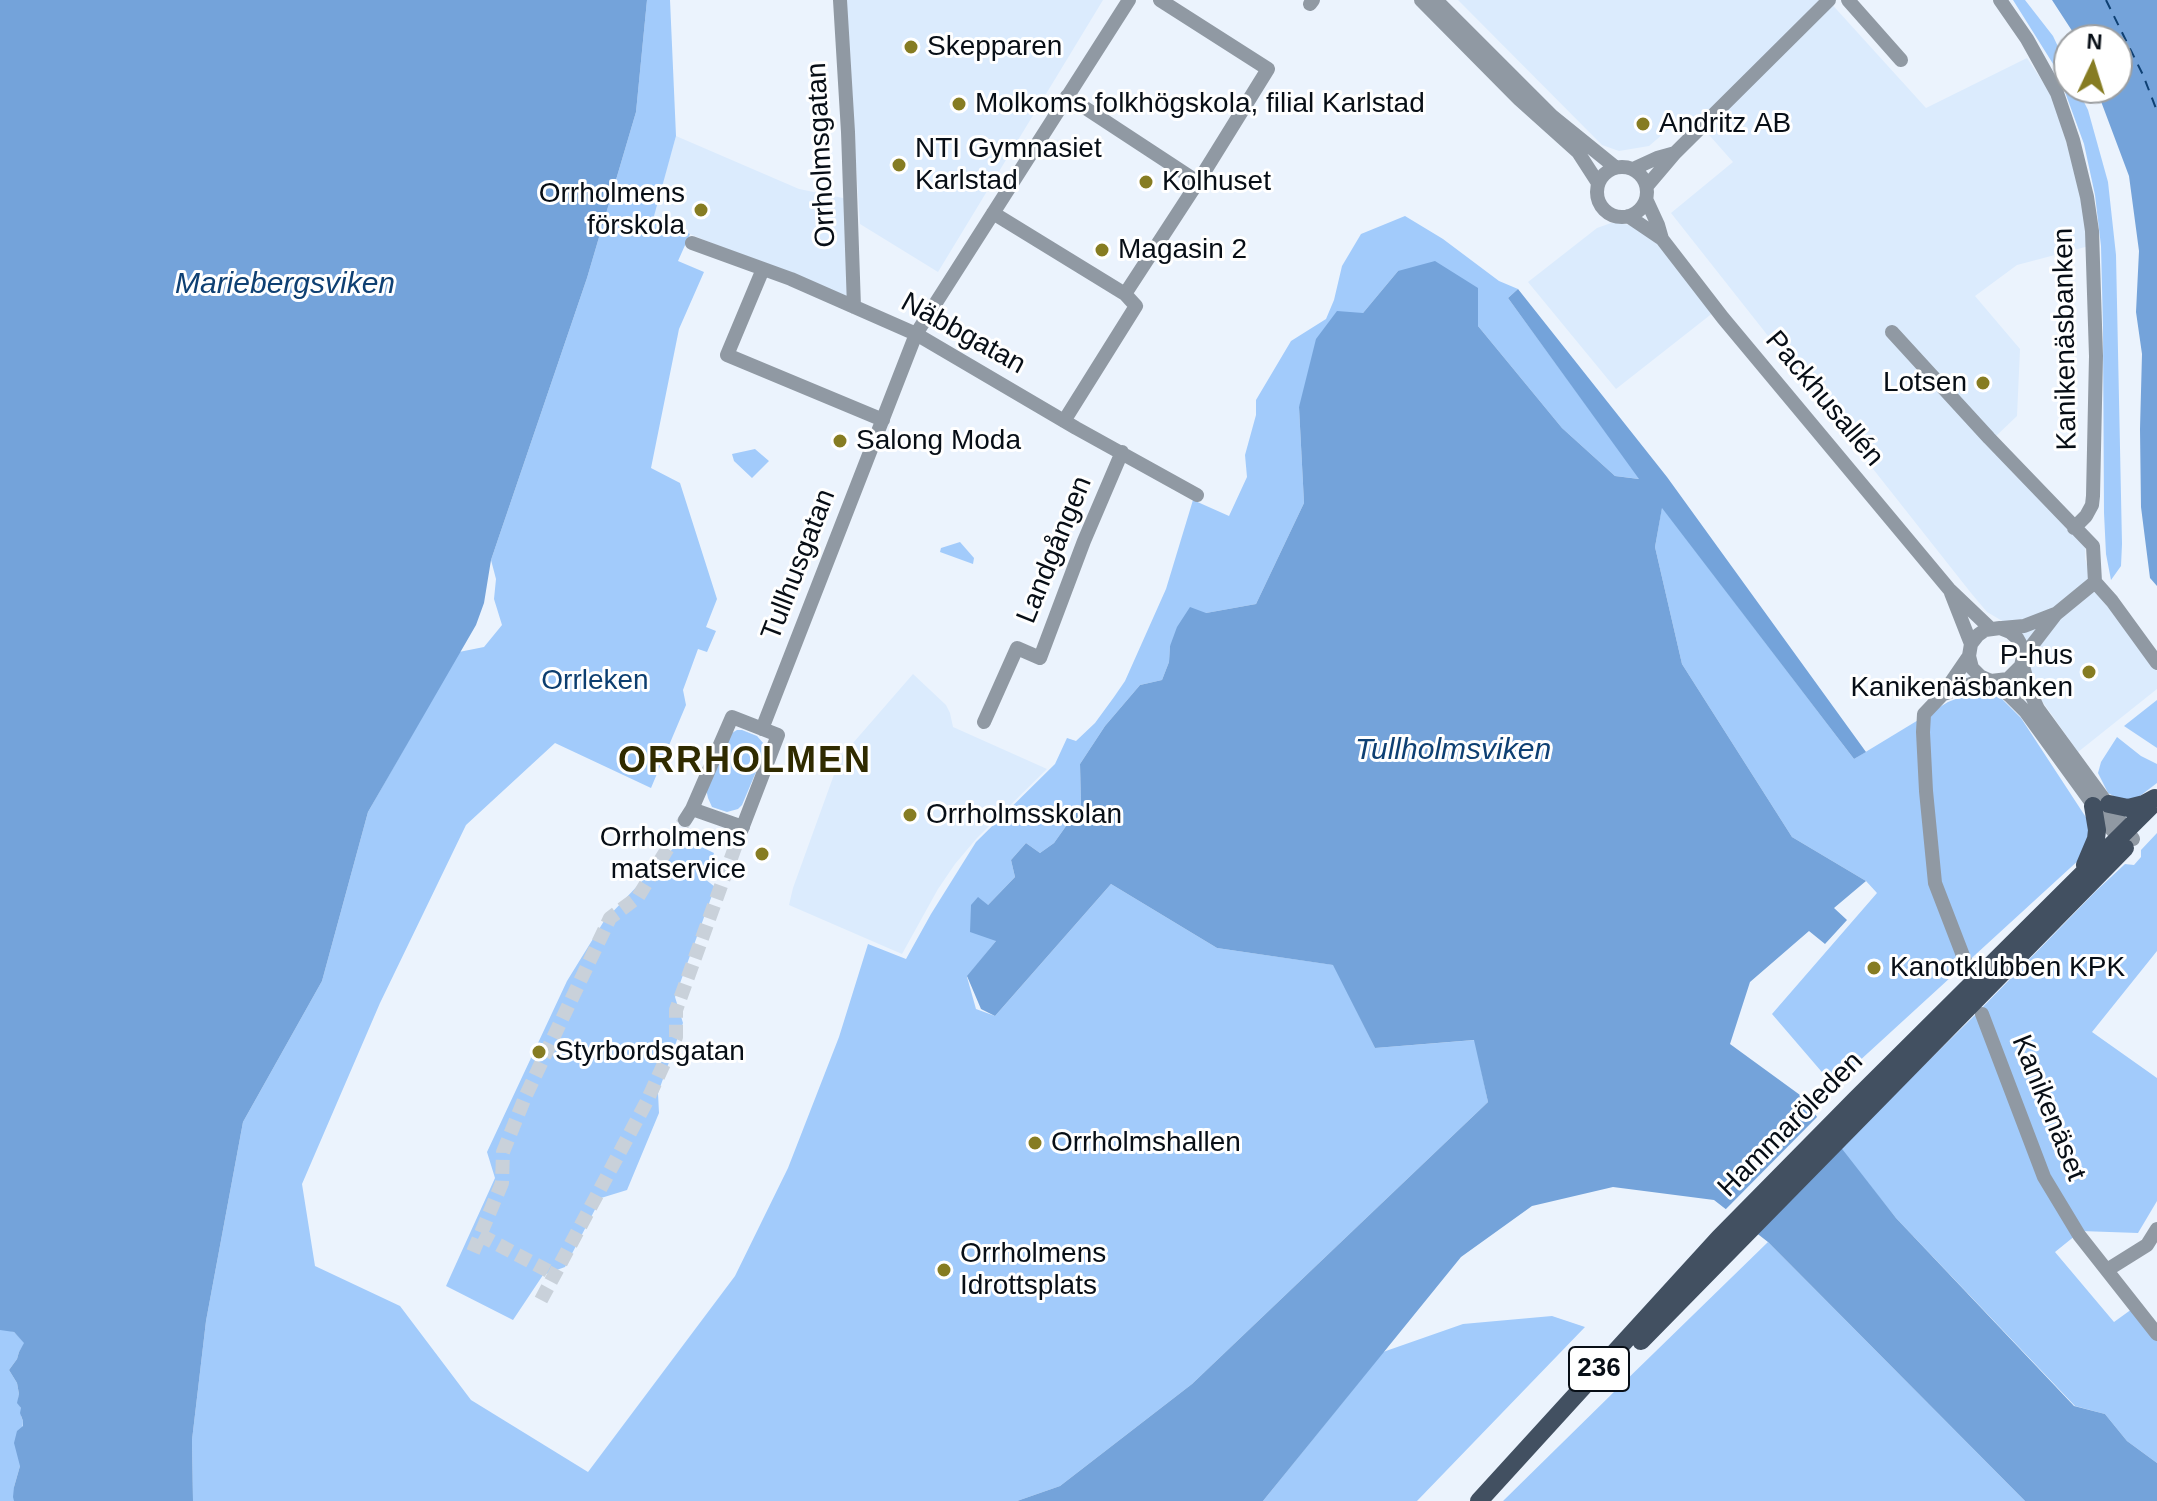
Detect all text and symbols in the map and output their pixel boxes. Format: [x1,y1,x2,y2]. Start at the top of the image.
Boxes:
north arrow [2053,24,2133,104]
text: N [2086,29,2103,55]
place label: Skepparen [927,30,1062,64]
marker: Skepparen [902,38,920,56]
street label: Orrholmsgatan [800,62,844,248]
place label: Molkoms folkhögskola, filial Karlstad [975,87,1425,121]
marker: Molkoms folkhögskola, filial Karlstad [950,95,968,113]
place label: Andritz AB [1659,107,1791,141]
marker: Andritz AB [1634,115,1652,133]
place label: NTI Gymnasiet Karlstad [915,132,1102,198]
marker: NTI Gymnasiet Karlstad [890,156,908,174]
place label: Kolhuset [1162,165,1271,199]
marker: Kolhuset [1137,173,1155,191]
place label: Orrholmens förskola [539,177,685,243]
marker: Orrholmens förskola [692,201,710,219]
street label: Kanikenäsbanken [2047,227,2085,451]
place label: Magasin 2 [1118,233,1247,267]
marker: Magasin 2 [1093,241,1111,259]
water label: Mariebergsviken [175,267,395,303]
street label: Näbbgatan [895,286,1031,382]
street label: Packhusallén [1758,324,1890,474]
place label: Lotsen [1883,366,1967,400]
marker: Lotsen [1974,374,1992,392]
place label: Salong Moda [856,424,1021,458]
marker: Salong Moda [831,432,849,450]
street label: Landgången [1010,472,1100,628]
street label: Tullhusgatan [755,485,843,645]
place label: P-hus Kanikenäsbanken [1850,639,2073,705]
marker: P-hus Kanikenäsbanken [2080,663,2098,681]
park label: Orrleken [541,664,649,698]
water label: Tullholmsviken [1355,733,1551,769]
district label: ORRHOLMEN [618,740,872,784]
place label: Orrholmsskolan [926,798,1122,832]
marker: Orrholmsskolan [901,806,919,824]
place label: Orrholmens matservice [600,821,746,887]
marker: Orrholmens matservice [753,845,771,863]
place label: Kanotklubben KPK [1890,951,2125,985]
marker: Kanotklubben KPK [1865,959,1883,977]
street label: Kanikenäset [2004,1030,2092,1186]
place label: Styrbordsgatan [555,1035,745,1069]
marker: Styrbordsgatan [530,1043,548,1061]
street label: Hammaröleden [1711,1045,1871,1205]
place label: Orrholmshallen [1051,1126,1241,1160]
marker: Orrholmshallen [1026,1134,1044,1152]
place label: Orrholmens Idrottsplats [960,1237,1106,1303]
marker: Orrholmens Idrottsplats [935,1261,953,1279]
road number: 236 [1569,1347,1629,1391]

